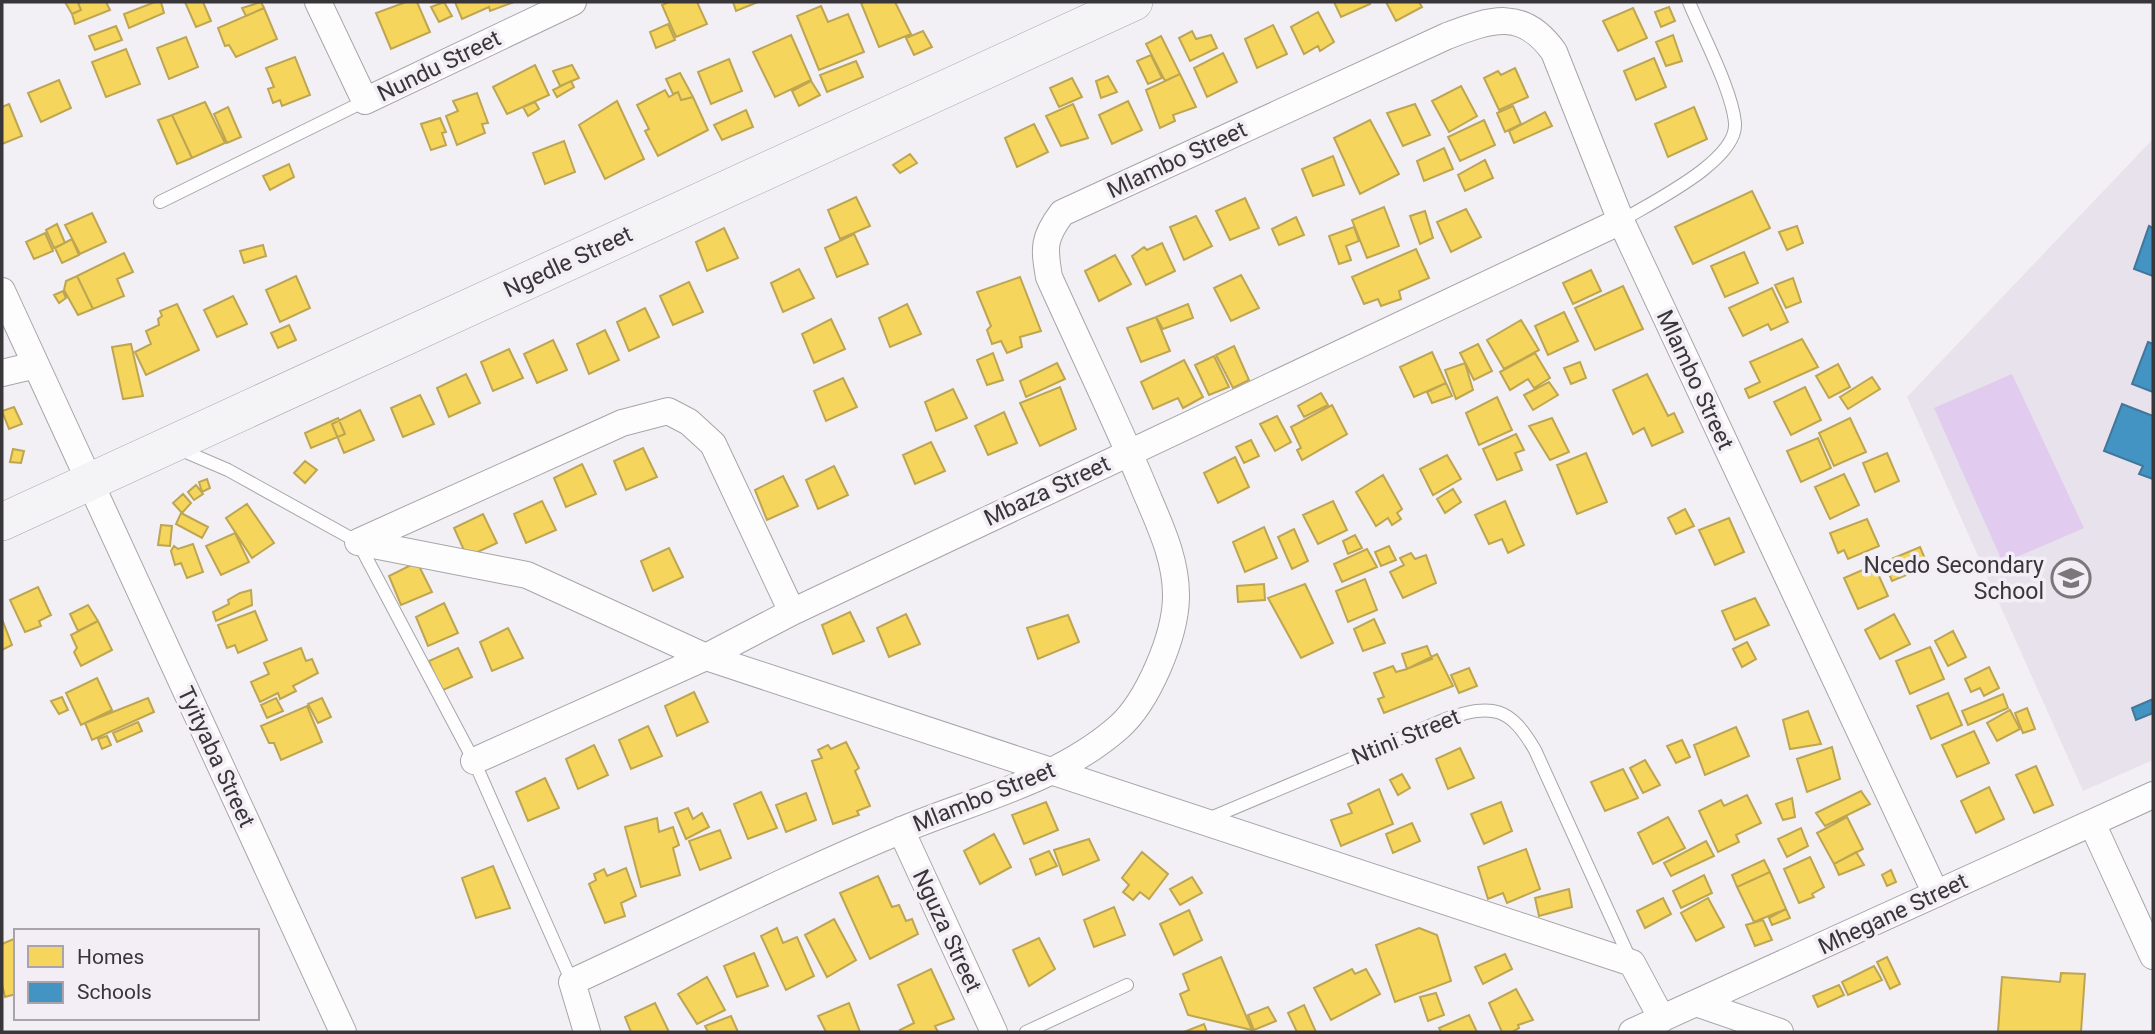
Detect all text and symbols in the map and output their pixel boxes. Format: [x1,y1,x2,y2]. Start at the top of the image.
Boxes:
street label: Nundu Street [373,25,505,107]
street label: Mlambo Street [1103,116,1251,204]
street label: Ngedle Street [499,220,637,304]
street label: Mlambo Street [1651,306,1739,454]
street label: Mbaza Street [980,450,1114,532]
place label: Ncedo Secondary School [1863,552,2044,605]
school or university icon: Ncedo Secondary School [2050,557,2092,599]
street label: Tyityaba Street [172,682,260,832]
street label: Ntini Street [1348,703,1464,771]
street label: Mlambo Street [909,756,1059,838]
street label: Nguza Street [907,865,987,997]
street label: Mhegane Street [1814,868,1972,960]
legend [14,929,259,1020]
text: Homes [77,945,144,969]
text: Schools [77,980,152,1004]

